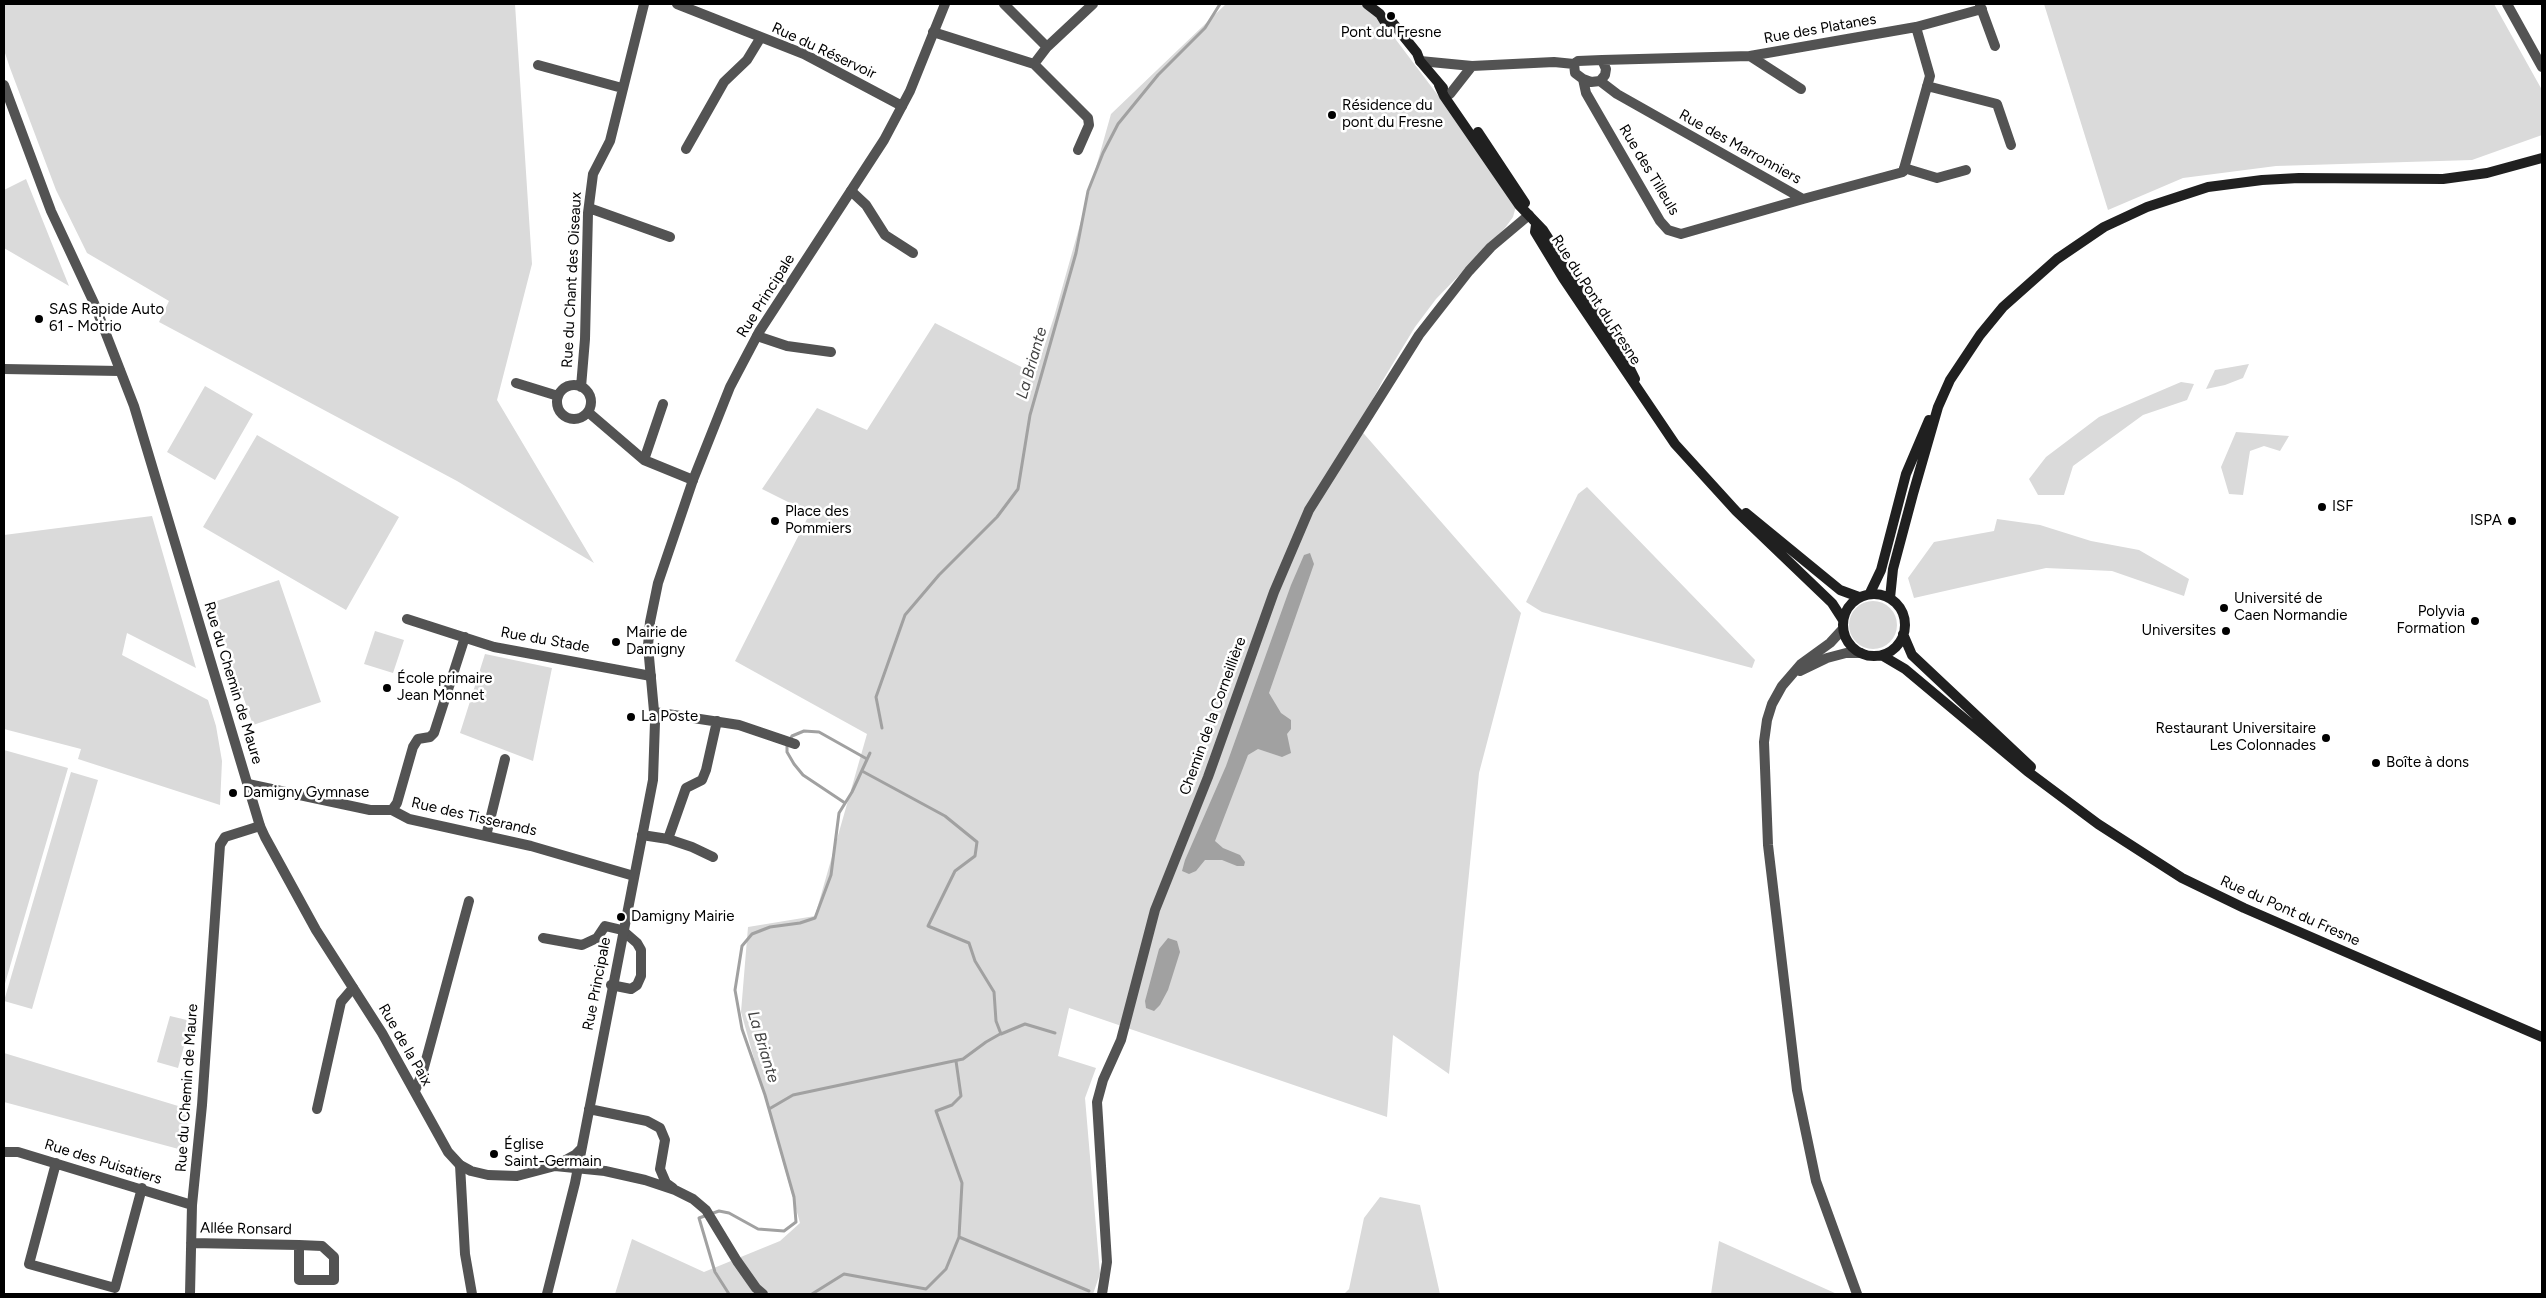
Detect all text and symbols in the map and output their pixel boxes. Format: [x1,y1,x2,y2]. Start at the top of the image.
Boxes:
marker: Pont du Fresne [1385,10,1397,22]
street label: Rue des Platanes [1762,10,1878,48]
street label: Rue du Réservoir [769,19,879,83]
place label: Pont du Fresne [1341,24,1441,42]
place label: Résidence du pont du Fresne [1342,97,1443,132]
street label: Rue des Marronniers [1676,106,1804,188]
marker: Résidence du pont du Fresne [1326,109,1338,121]
street label: Rue des Tilleuls [1615,121,1683,219]
street label: Rue du Chant des Oiseaux [558,192,586,368]
street label: Rue du Pont du Fresne [1547,232,1645,368]
street label: Rue Principale [733,251,799,341]
place label: SAS Rapide Auto 61 - Motrio [49,301,164,336]
marker: SAS Rapide Auto 61 - Motrio [33,313,45,325]
water label: La Briante [1013,325,1051,401]
place label: ISF [2332,498,2353,516]
marker: ISF [2316,501,2328,513]
place label: Place des Pommiers [785,503,851,538]
place label: ISPA [2470,512,2502,530]
marker: Place des Pommiers [769,515,781,527]
marker: ISPA [2506,515,2518,527]
place label: Université de Caen Normandie [2234,590,2347,625]
street label: Rue du Chemin de Maure [200,600,266,766]
marker: Université de Caen Normandie [2218,602,2230,614]
place label: Polyvia Formation [2397,603,2465,638]
marker: Polyvia Formation [2469,615,2481,627]
place label: Universites [2141,622,2216,640]
street label: Rue du Stade [499,623,591,657]
place label: Mairie de Damigny [626,624,687,659]
marker: Universites [2220,625,2232,637]
street label: Chemin de la Corneillière [1176,634,1250,798]
marker: Mairie de Damigny [610,636,622,648]
place label: École primaire Jean Monnet [397,670,492,705]
marker: École primaire Jean Monnet [381,682,393,694]
place label: La Poste [641,708,698,726]
marker: La Poste [625,711,637,723]
place label: Restaurant Universitaire Les Colonnades [2155,720,2316,755]
marker: Restaurant Universitaire Les Colonnades [2320,732,2332,744]
place label: Boîte à dons [2386,754,2469,772]
marker: Boîte à dons [2370,757,2382,769]
place label: Damigny Gymnase [243,784,369,802]
marker: Damigny Gymnase [227,787,239,799]
street label: Rue des Tisserands [410,794,538,840]
street label: Rue du Pont du Fresne [2217,872,2363,950]
place label: Damigny Mairie [631,908,734,926]
marker: Damigny Mairie [615,911,627,923]
street label: Rue Principale [579,936,615,1032]
street label: Rue de la Paix [374,1001,436,1089]
street label: Rue du Chemin de Maure [172,1003,202,1173]
water label: La Briante [743,1009,783,1085]
street label: Rue des Puisatiers [42,1136,164,1188]
place label: Église Saint-Germain [504,1136,602,1171]
marker: Église Saint-Germain [488,1148,500,1160]
street label: Allée Ronsard [200,1219,292,1239]

